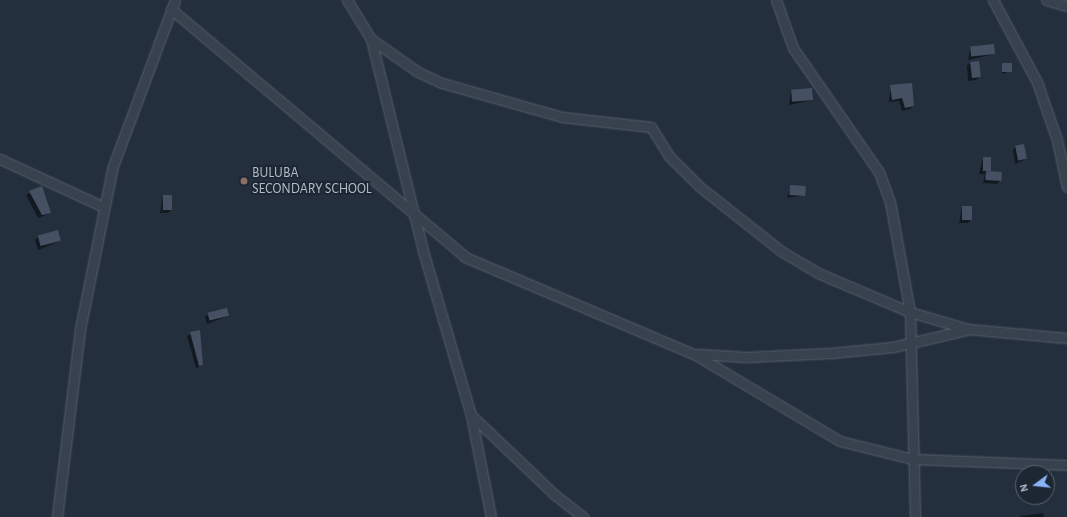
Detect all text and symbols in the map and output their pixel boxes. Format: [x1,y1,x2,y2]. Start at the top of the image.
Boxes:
place label: BULUBA SECONDARY SCHOOL [252,165,372,198]
marker: BULUBA SECONDARY SCHOOL [239,176,249,186]
north arrow [1015,465,1055,505]
text: N [1018,483,1030,493]

